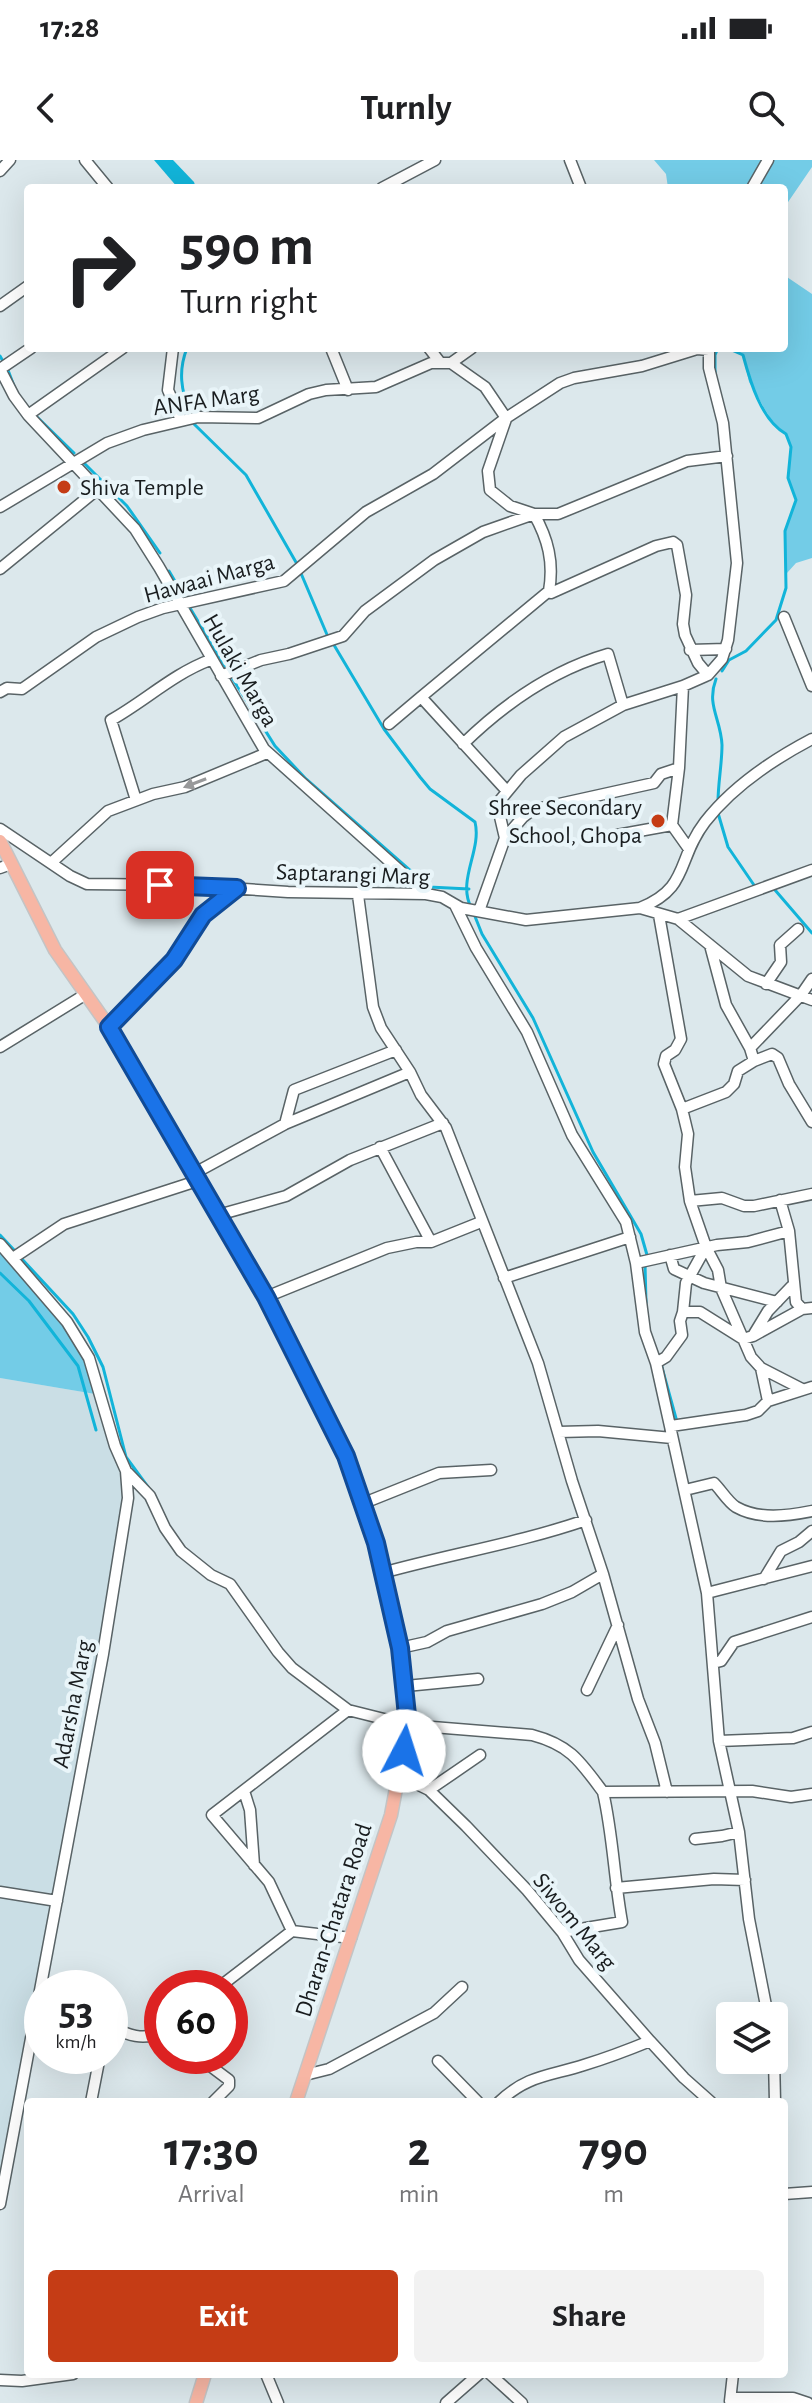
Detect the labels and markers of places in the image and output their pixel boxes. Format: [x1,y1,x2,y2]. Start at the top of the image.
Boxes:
place label: Shiva Temple [80,476,204,500]
marker: Shiva Temple [55,478,73,496]
place label: Shree Secondary School, Ghopa [488,796,642,848]
marker: Shree Secondary School, Ghopa [649,812,667,830]
pin [126,851,194,919]

